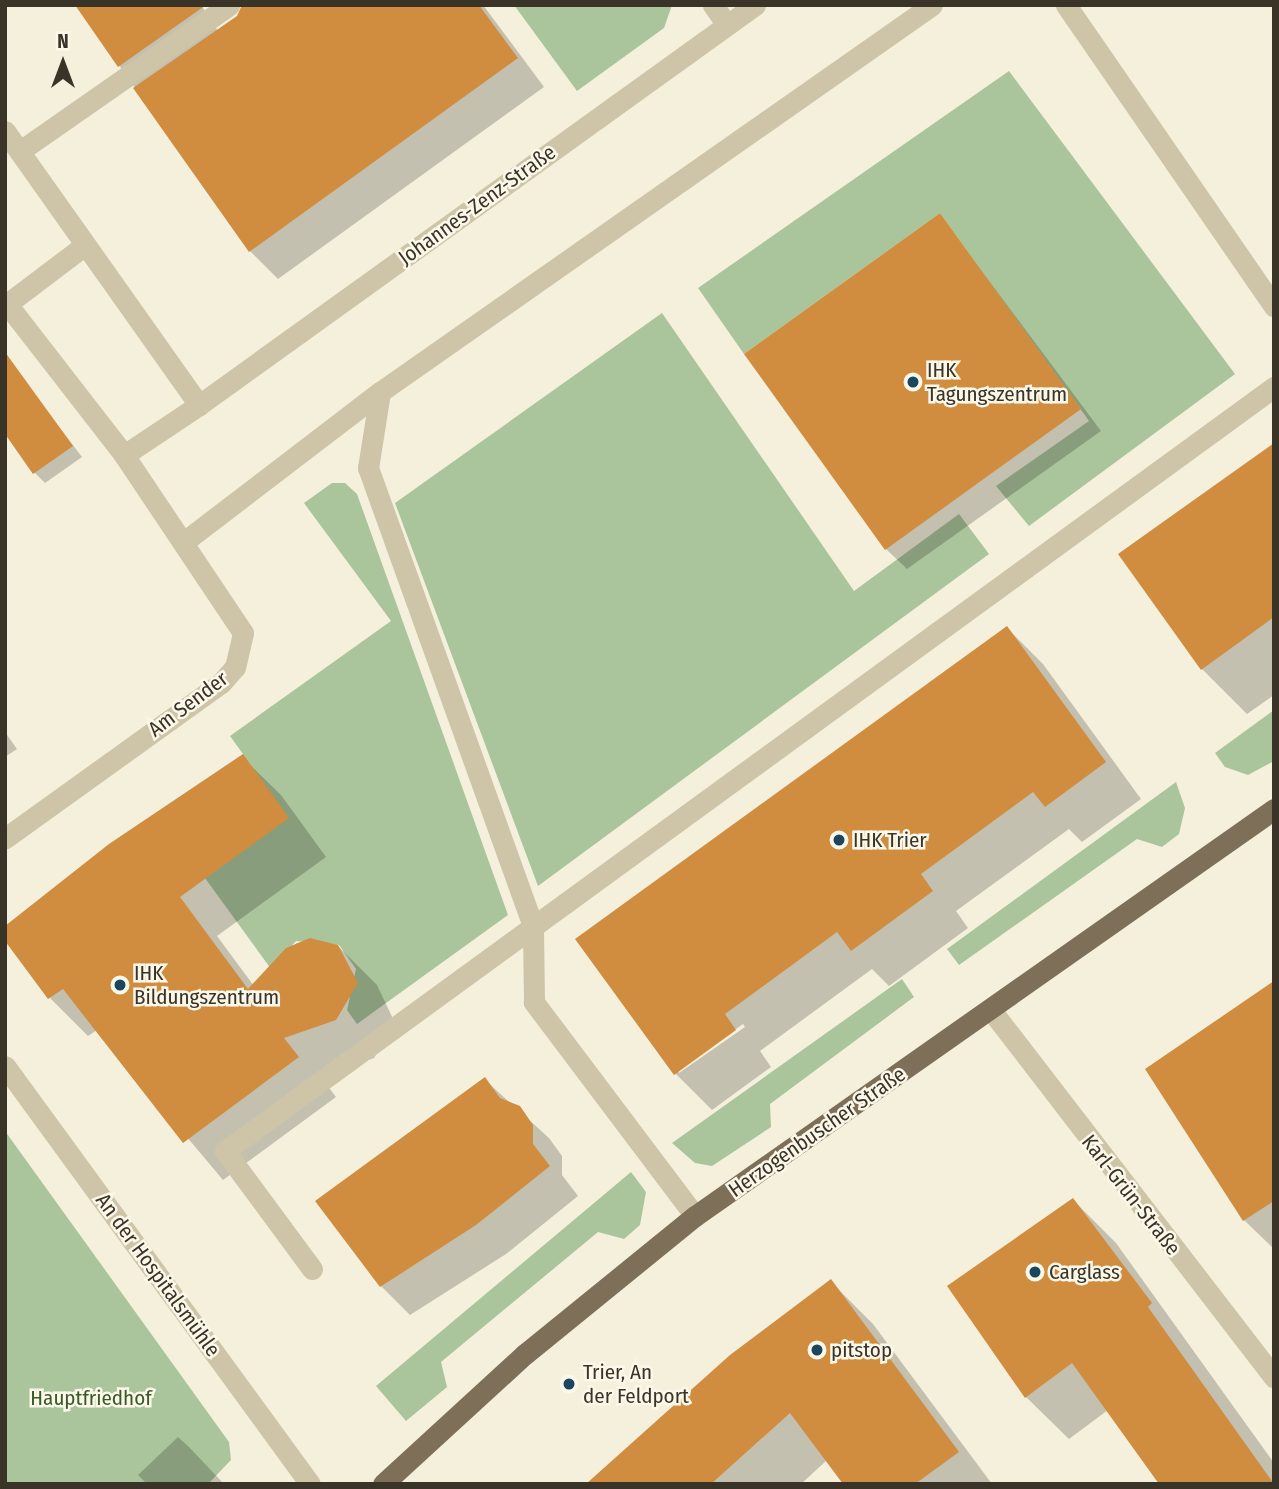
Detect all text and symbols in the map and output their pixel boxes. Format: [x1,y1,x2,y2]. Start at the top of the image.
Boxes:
north arrow [28,28,98,98]
text: N [57,30,69,53]
street label: Johannes-Zenz-Straße [394,140,560,270]
place label: IHK Tagungszentrum [927,357,1067,407]
marker: IHK Tagungszentrum [905,374,921,390]
street label: Am Sender [143,666,233,742]
place label: IHK Trier [853,827,927,853]
marker: IHK Trier [831,832,847,848]
place label: IHK Bildungszentrum [134,960,279,1010]
marker: IHK Bildungszentrum [112,977,128,993]
street label: Herzogenbuscher Straße [724,1061,910,1203]
street label: Karl-Grün-Straße [1076,1130,1186,1260]
street label: An der Hospitalsmühle [90,1189,226,1361]
place label: Carglass [1049,1259,1120,1285]
marker: Carglass [1027,1264,1043,1280]
place label: pitstop [831,1337,892,1363]
marker: pitstop [809,1342,825,1358]
place label: Trier, An der Feldport [583,1359,689,1409]
marker: Trier, An der Feldport [561,1376,577,1392]
park label: Hauptfriedhof [30,1385,152,1411]

